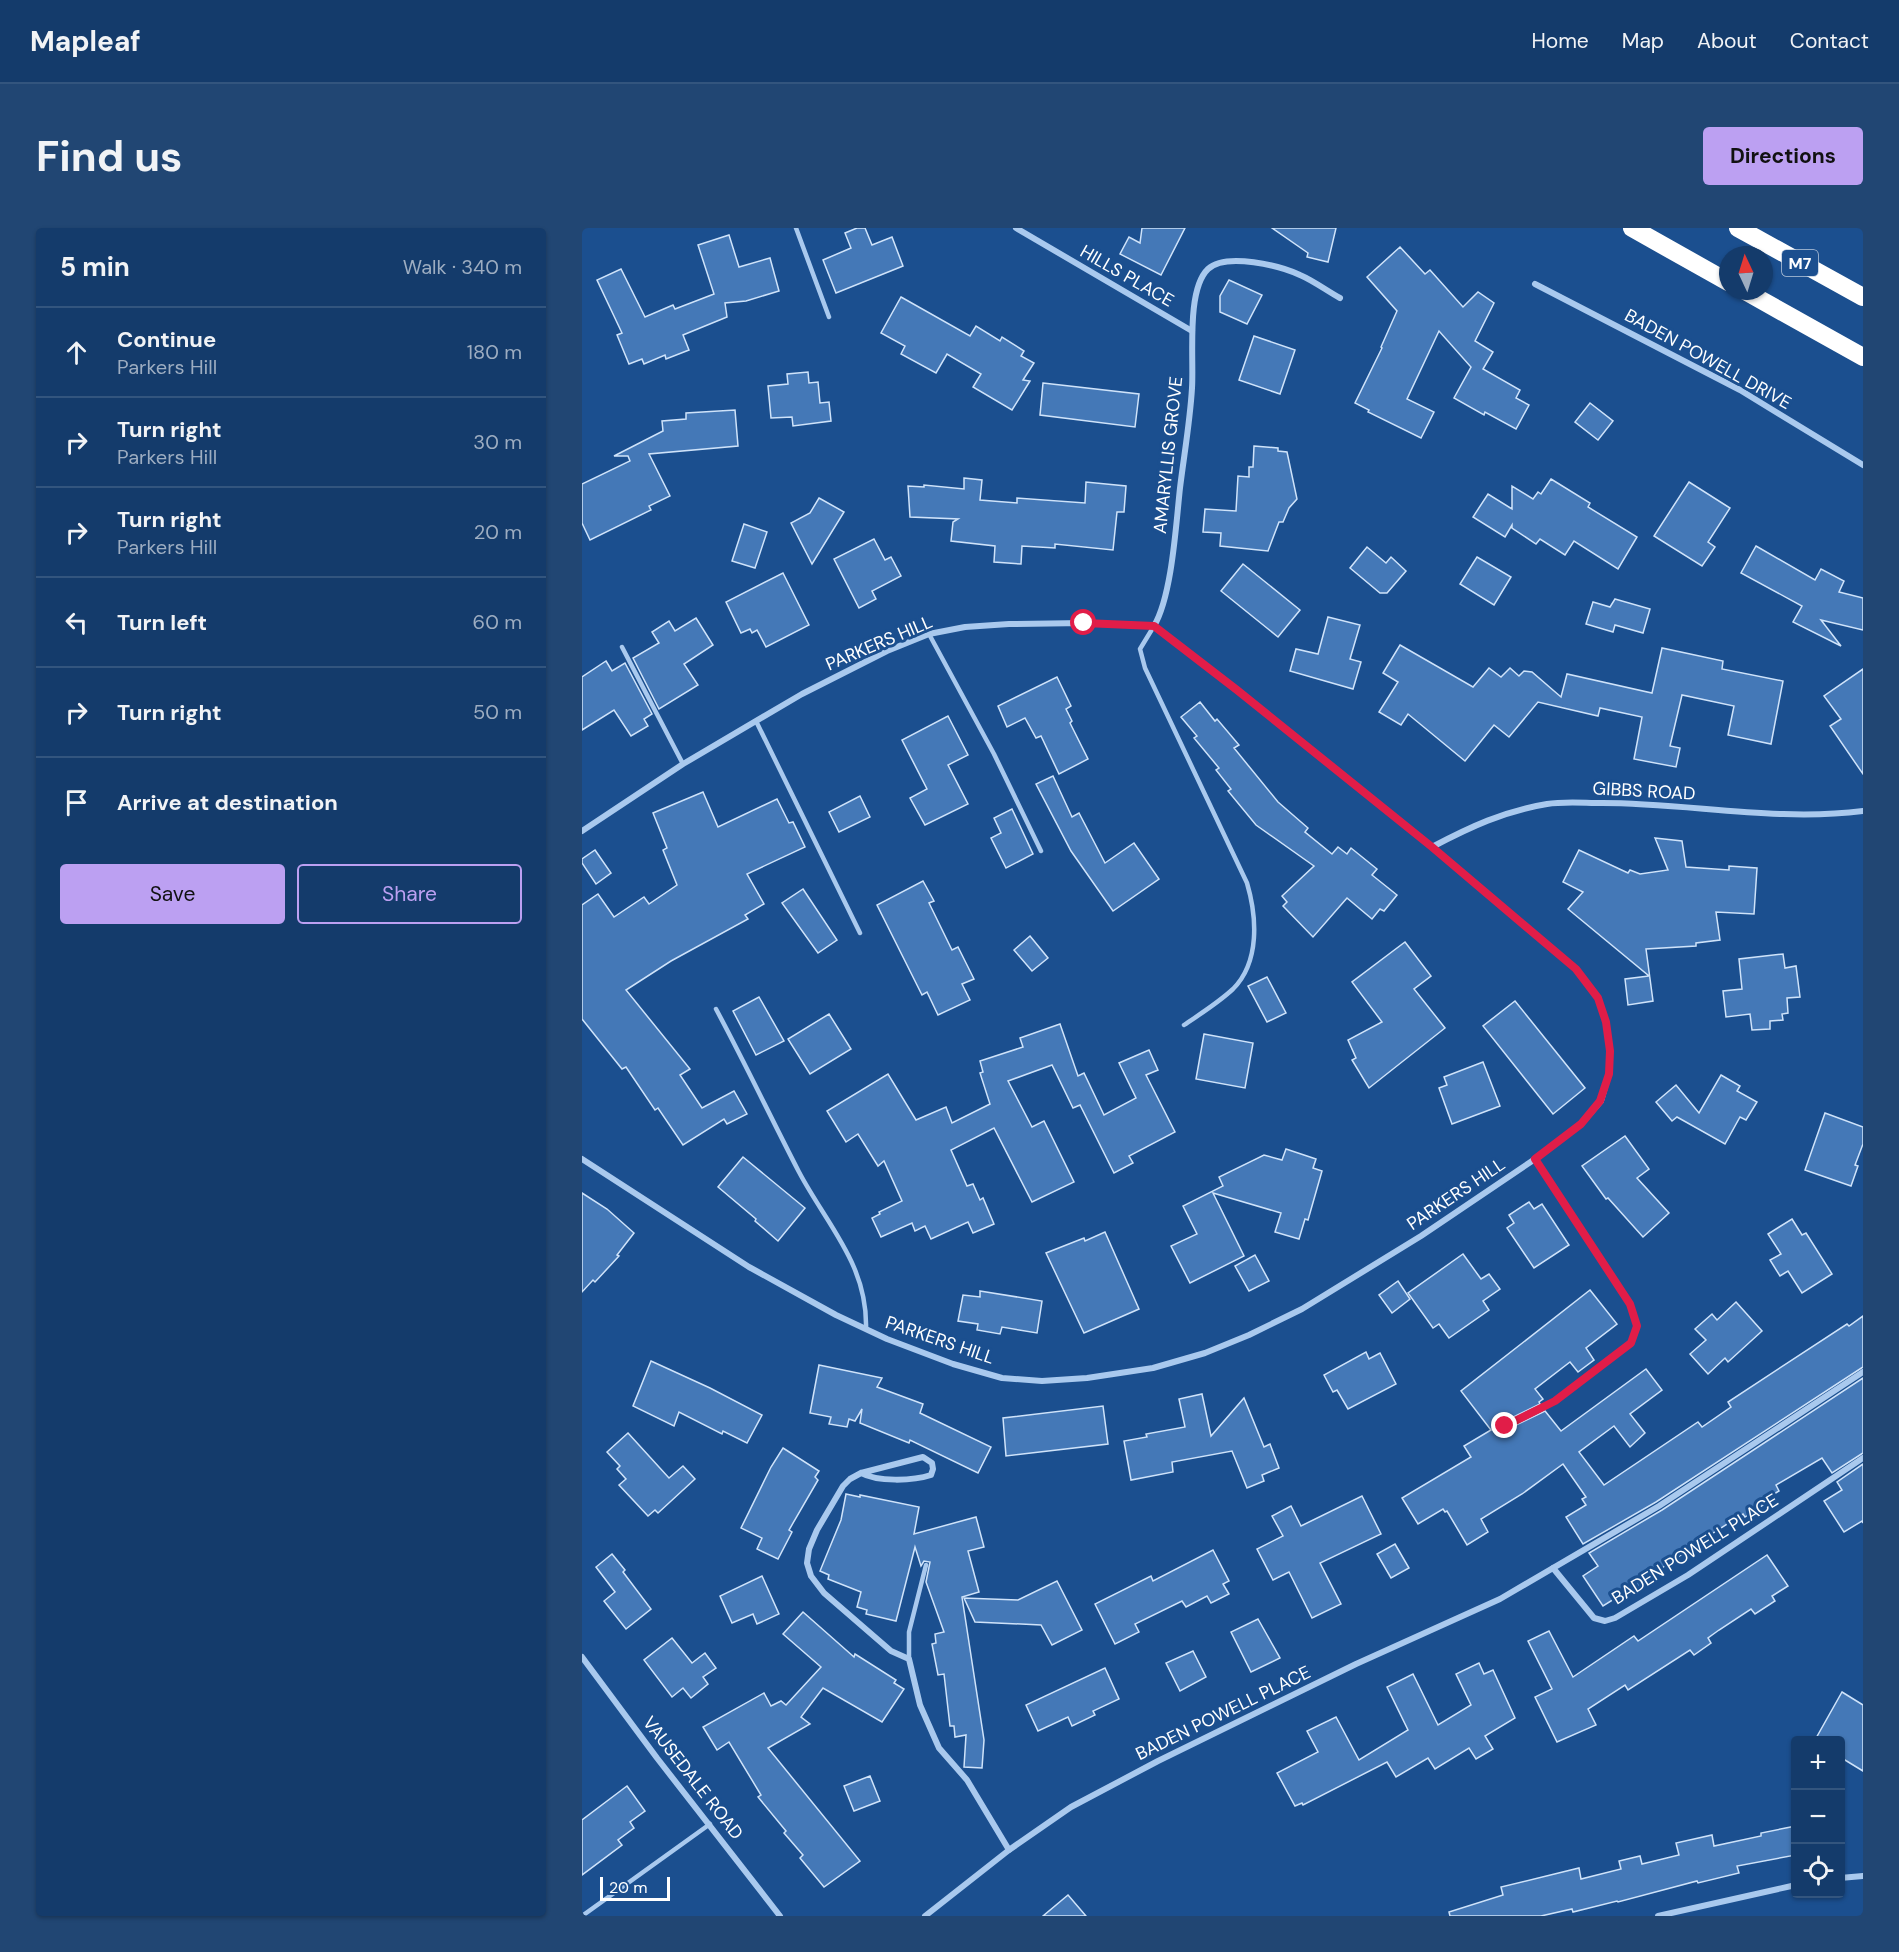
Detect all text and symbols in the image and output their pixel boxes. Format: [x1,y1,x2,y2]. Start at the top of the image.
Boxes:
text: Mapleaf [30,23,141,60]
text: Home [1531,27,1589,55]
text: Map [1622,27,1664,55]
text: About [1697,27,1757,55]
text: Contact [1790,27,1869,55]
button: Directions [1703,127,1863,185]
text: Find us [36,129,182,184]
street label: HILLS PLACE [1076,240,1178,312]
north arrow [1719,246,1773,300]
text: 5 min [60,250,130,284]
road number: M7 [1782,250,1818,276]
text: Walk · 340 m [403,254,522,280]
street label: BADEN POWELL DRIVE [1620,303,1796,415]
text: Continue [117,325,216,354]
icon: ahead [60,336,93,369]
text: 180 m [467,339,522,365]
text: Parkers Hill [117,354,217,380]
street label: AMARYLLIS GROVE [1148,375,1188,535]
text: Turn right [117,415,222,444]
icon: right [60,426,93,459]
text: 30 m [473,429,522,455]
text: Parkers Hill [117,444,217,470]
text: Turn right [117,505,222,534]
icon: right [60,516,93,549]
text: 20 m [474,519,522,545]
text: Parkers Hill [117,534,217,560]
icon: left [60,606,93,639]
text: Turn left [117,608,207,637]
text: 60 m [473,609,522,635]
route start [1070,609,1096,635]
street label: PARKERS HILL [822,610,936,676]
icon: right [60,696,93,729]
text: Turn right [117,698,222,727]
text: 50 m [473,699,522,725]
street label: GIBBS ROAD [1592,776,1696,806]
icon: arrive [60,786,93,819]
text: Arrive at destination [117,788,338,817]
button: Save [60,864,285,924]
button: Share [297,864,522,924]
street label: PARKERS HILL [1402,1152,1510,1236]
street label: PARKERS HILL [882,1310,998,1370]
route end [1491,1412,1517,1438]
street label: BADEN POWELL PLACE [1607,1488,1783,1610]
street label: BADEN POWELL PLACE [1132,1660,1314,1766]
street label: VAUSEDALE ROAD [637,1711,749,1845]
map controls [1791,1736,1845,1898]
button: + [1791,1736,1845,1790]
button: − [1791,1790,1845,1844]
button: locate [1791,1844,1845,1898]
scale bar [600,1874,670,1902]
text: 20 m [609,1877,648,1898]

